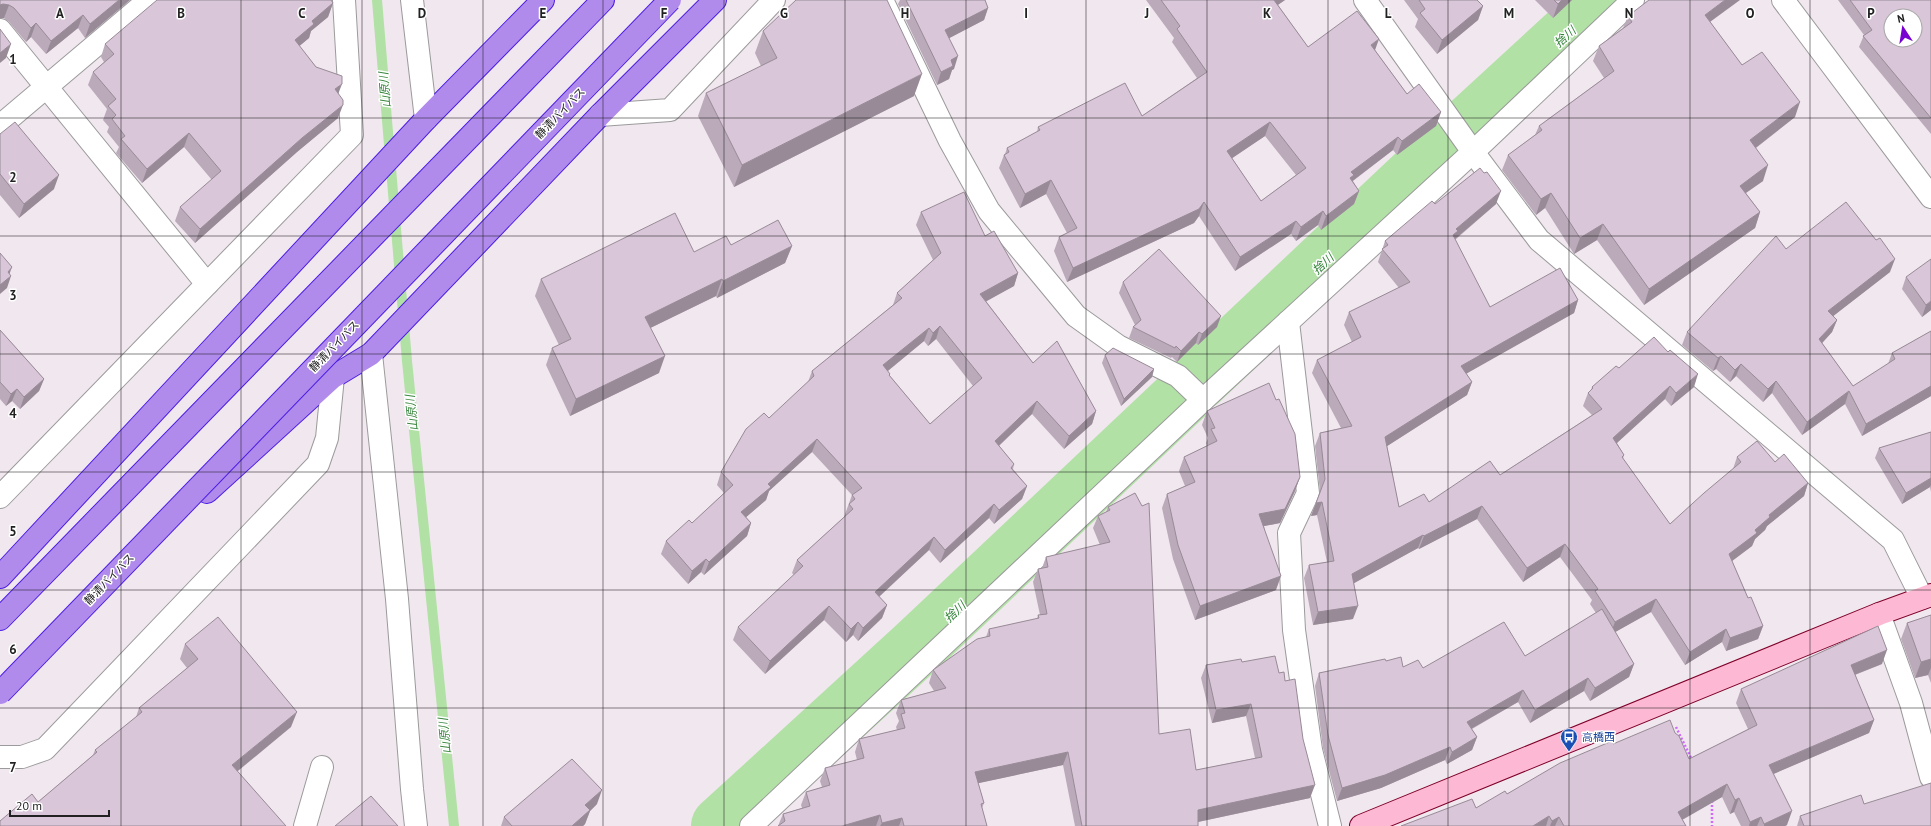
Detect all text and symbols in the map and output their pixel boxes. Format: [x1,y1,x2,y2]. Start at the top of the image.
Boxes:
text: A [56,5,64,22]
text: B [177,5,185,22]
text: C [298,5,306,22]
text: D [418,5,426,22]
text: E [540,5,547,22]
text: F [661,5,668,22]
text: G [780,5,788,22]
text: H [901,5,909,22]
text: I [1024,5,1028,22]
text: J [1144,5,1149,22]
text: K [1263,5,1271,22]
text: L [1385,5,1392,22]
text: M [1504,5,1514,22]
text: N [1625,5,1633,22]
text: O [1746,5,1755,22]
text: P [1867,5,1875,22]
north arrow [1883,8,1923,48]
text: N [1896,11,1906,26]
water label: 捨川 [1551,22,1580,50]
text: 1 [9,51,17,68]
water label: 山原川 [375,69,394,109]
street label: 静清バイパス [532,84,588,142]
text: 2 [9,169,17,186]
water label: 捨川 [1309,249,1338,277]
text: 3 [9,287,17,304]
street label: 静清バイパス [306,317,362,375]
water label: 山原川 [402,392,421,432]
text: 4 [9,405,17,422]
text: 5 [9,523,17,540]
street label: 静清バイパス [81,550,137,608]
water label: 捨川 [941,597,970,625]
text: 6 [9,641,17,658]
water label: 山原川 [435,715,454,755]
bus stop icon: 高橋西 [1559,727,1579,752]
place label: 高橋西 [1582,730,1615,744]
text: 7 [9,759,17,776]
scale bar [10,792,109,818]
text: 20 m [16,798,42,813]

